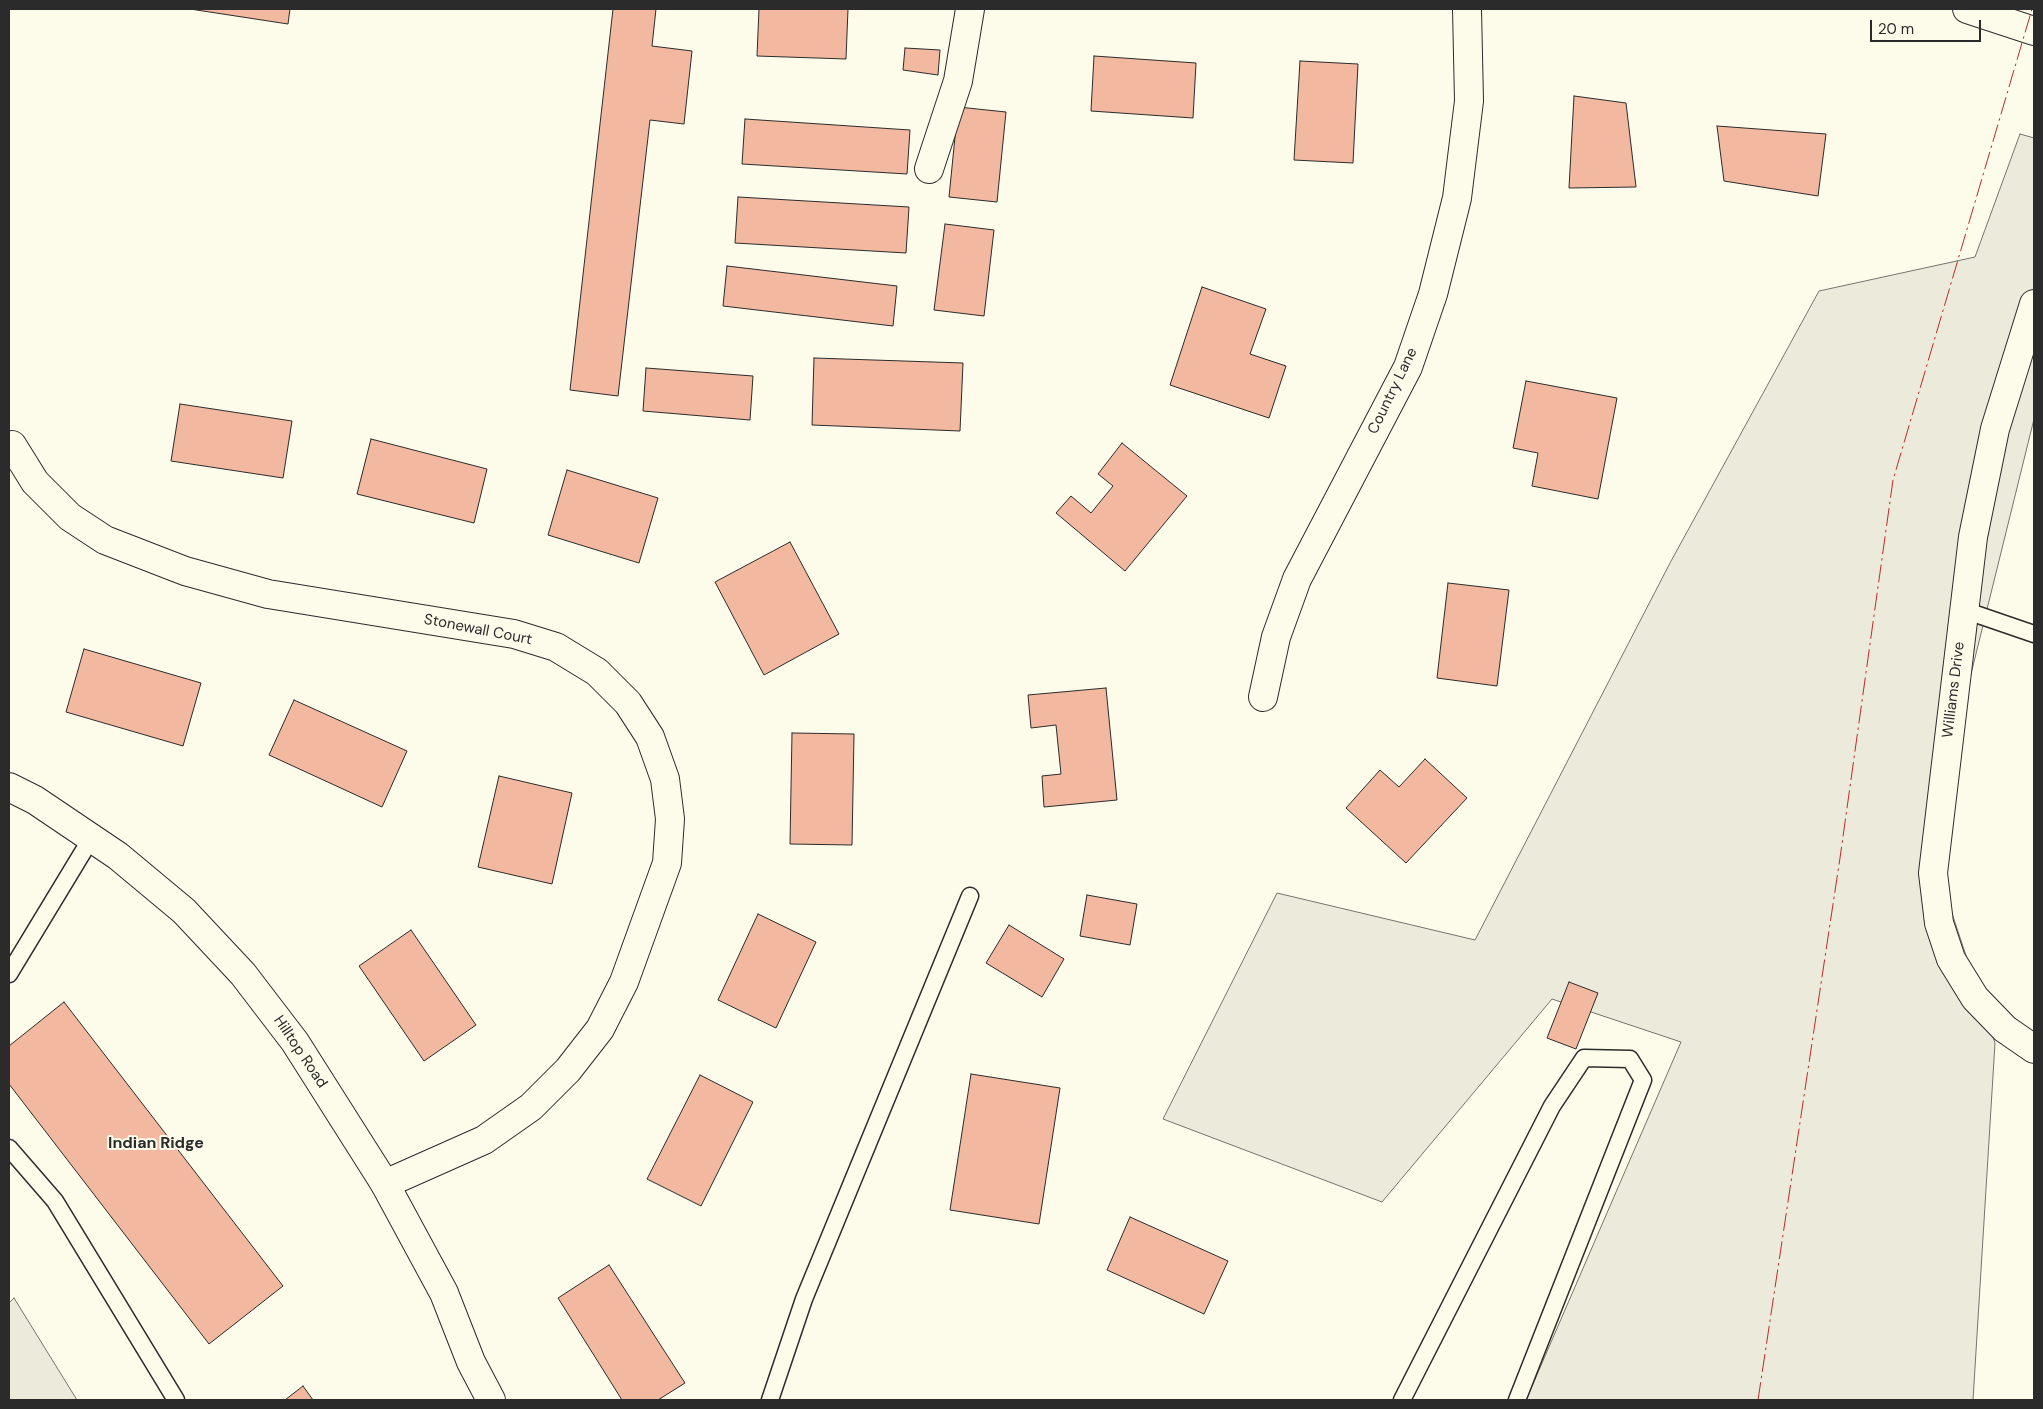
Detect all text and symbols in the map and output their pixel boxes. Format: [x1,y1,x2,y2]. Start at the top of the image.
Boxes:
scale bar [1873,10,1984,42]
text: 20 m [1878,19,1914,39]
street label: Country Lane [1364,345,1422,437]
street label: Stonewall Court [422,611,534,649]
street label: Williams Drive [1939,641,1969,739]
street label: Hilltop Road [269,1012,331,1092]
district label: Indian Ridge [108,1134,204,1154]

